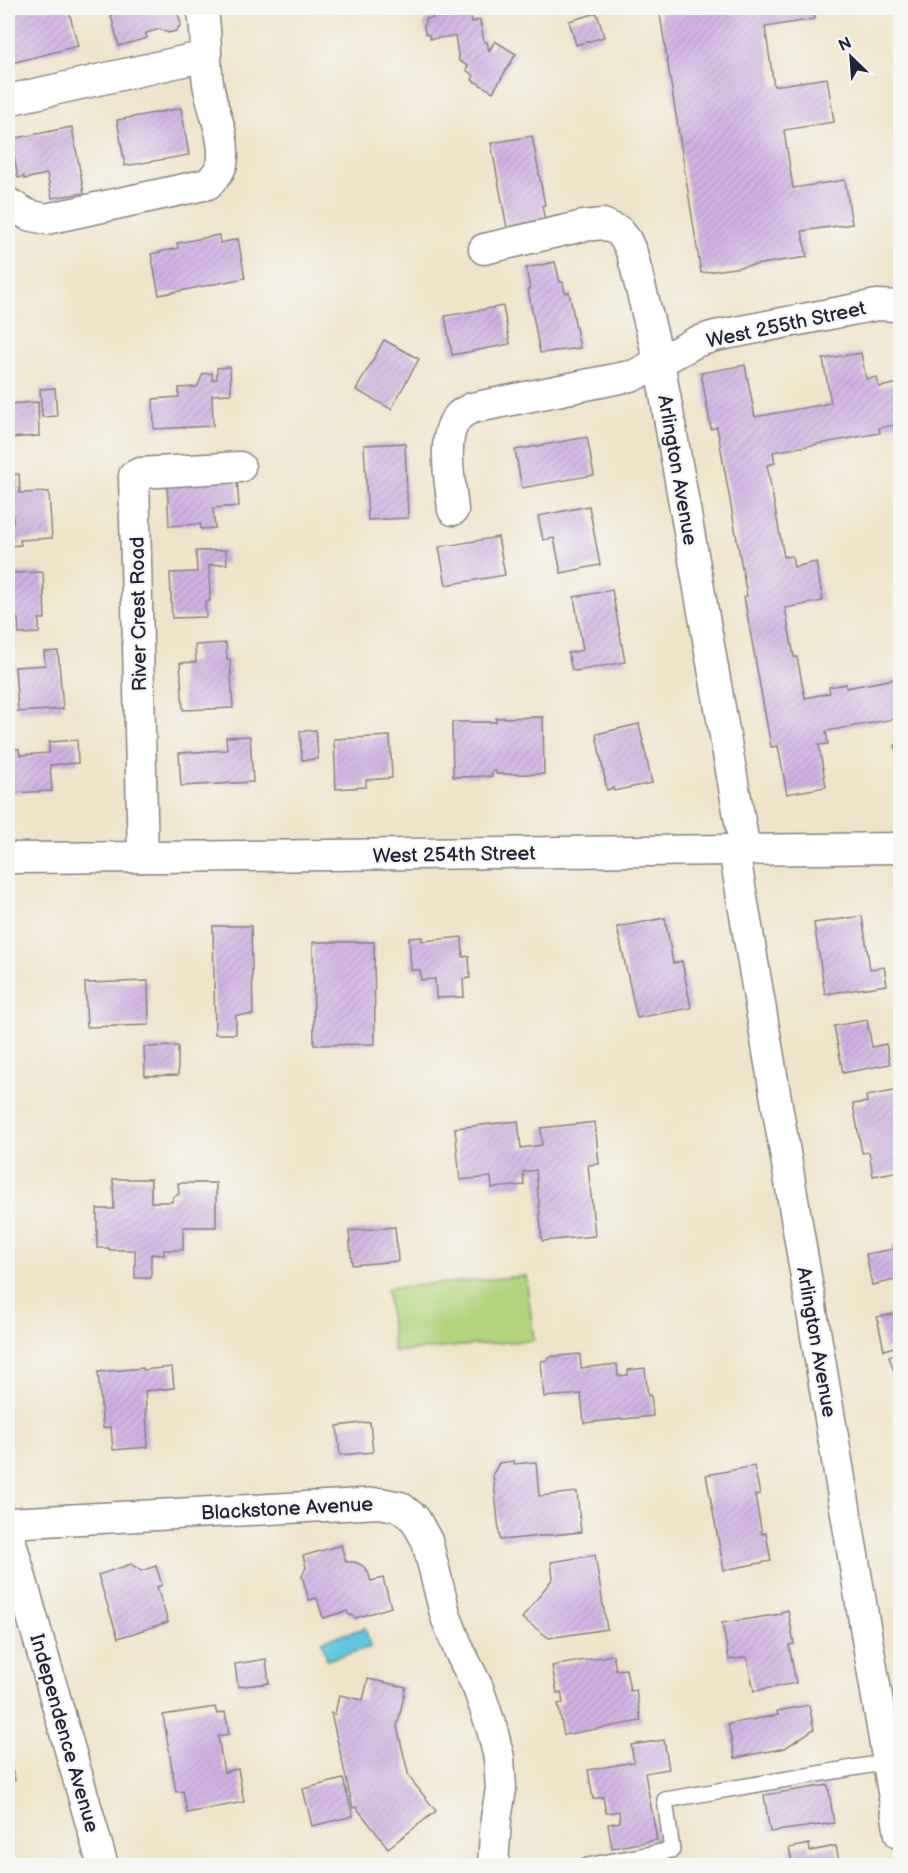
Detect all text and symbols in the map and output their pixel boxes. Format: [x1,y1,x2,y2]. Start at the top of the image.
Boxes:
north arrow [821,27,881,87]
text: N [836,34,855,56]
street label: West 255th Street [704,296,868,354]
street label: Arlington Avenue [652,393,702,547]
street label: River Crest Road [126,536,152,692]
street label: West 254th Street [372,842,536,868]
street label: Arlington Avenue [791,1265,841,1419]
street label: Blackstone Avenue [200,1493,374,1525]
street label: Independence Avenue [24,1631,104,1835]

